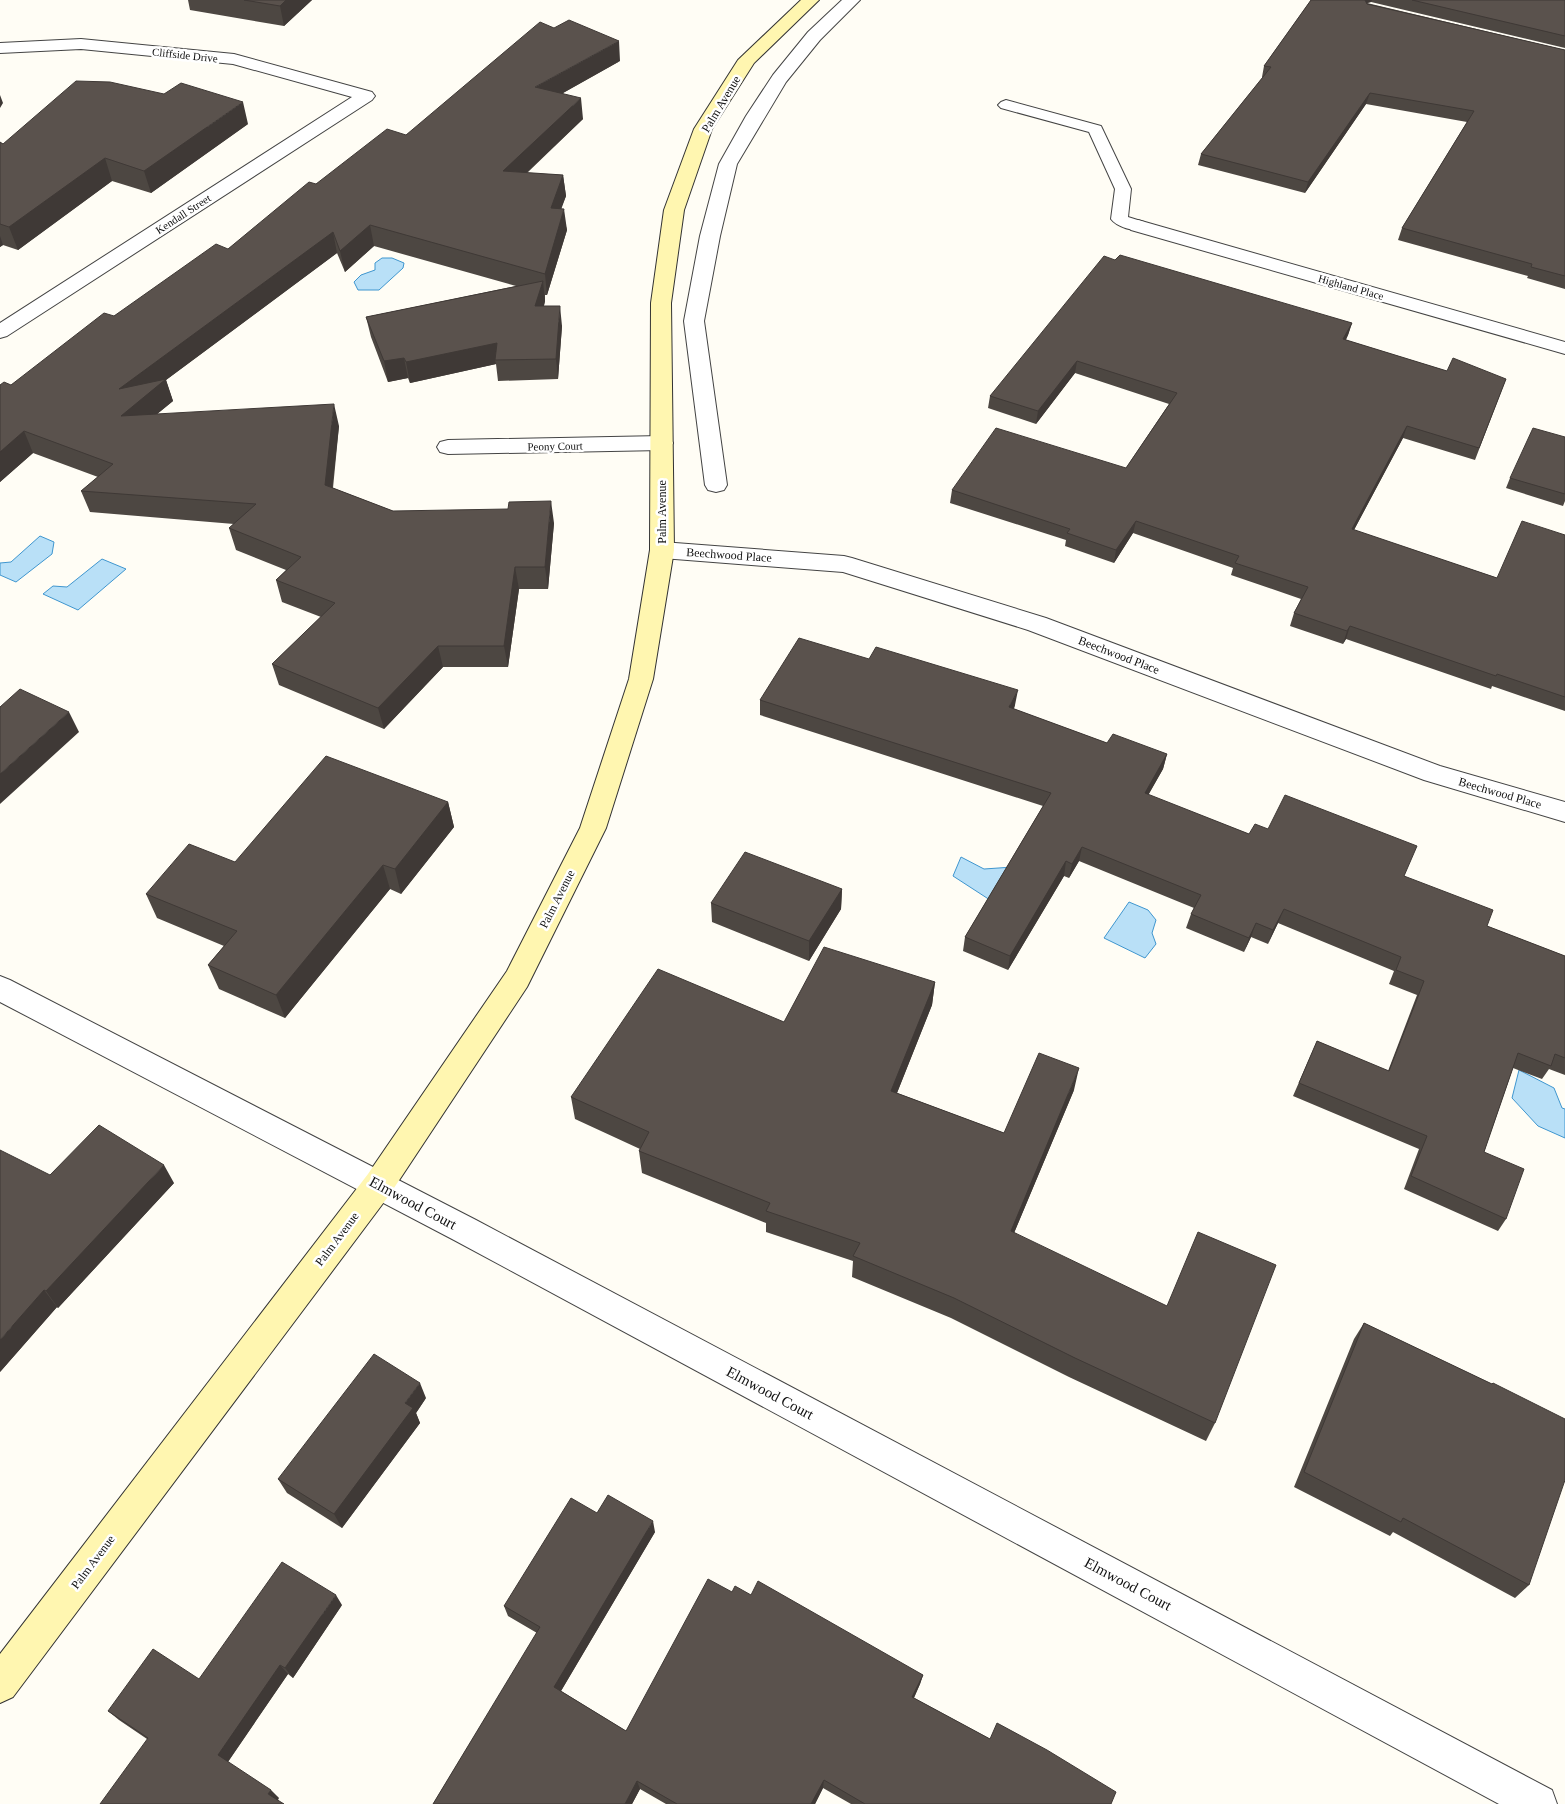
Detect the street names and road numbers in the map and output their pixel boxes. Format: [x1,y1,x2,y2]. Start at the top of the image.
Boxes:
street label: Cliffside Drive [152,46,219,64]
street label: Palm Avenue [699,73,743,135]
street label: Kendall Street [153,192,213,236]
street label: Highland Place [1317,272,1385,302]
street label: Peony Court [527,440,583,452]
street label: Palm Avenue [655,480,669,544]
street label: Beechwood Place [686,545,772,565]
street label: Beechwood Place [1077,633,1161,677]
street label: Beechwood Place [1457,774,1543,812]
street label: Palm Avenue [536,868,578,930]
street label: Elmwood Court [367,1173,460,1233]
street label: Palm Avenue [312,1209,362,1269]
street label: Elmwood Court [724,1363,817,1423]
street label: Palm Avenue [68,1532,118,1592]
street label: Elmwood Court [1082,1554,1175,1614]

